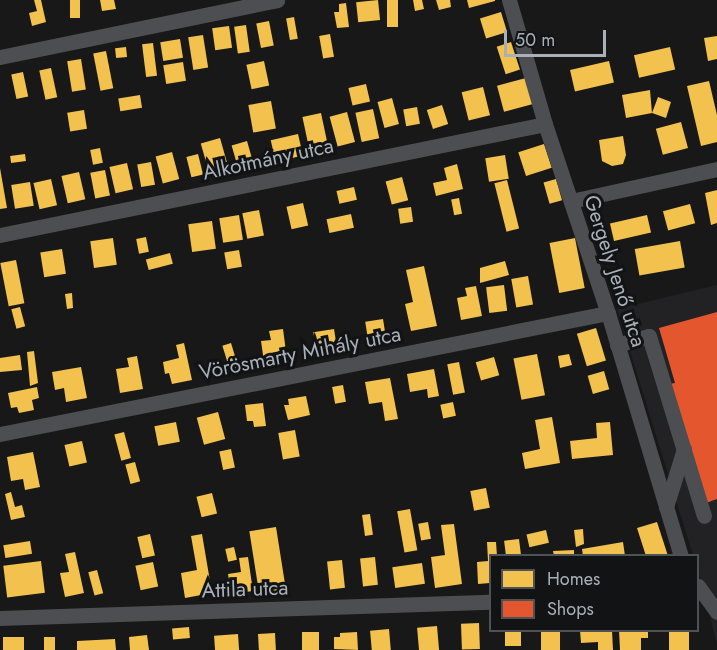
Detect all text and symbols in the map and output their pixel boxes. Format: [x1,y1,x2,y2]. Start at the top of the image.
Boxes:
scale bar [507,18,609,56]
text: 50 m [515,27,555,53]
street label: Alkotmány utca [200,133,336,185]
street label: Gergely Jenő utca [579,192,651,350]
street label: Vörösmarty Mihály utca [197,321,403,385]
legend [489,554,699,632]
text: Homes [547,566,600,592]
street label: Attila utca [201,575,289,603]
text: Shops [547,596,594,622]

